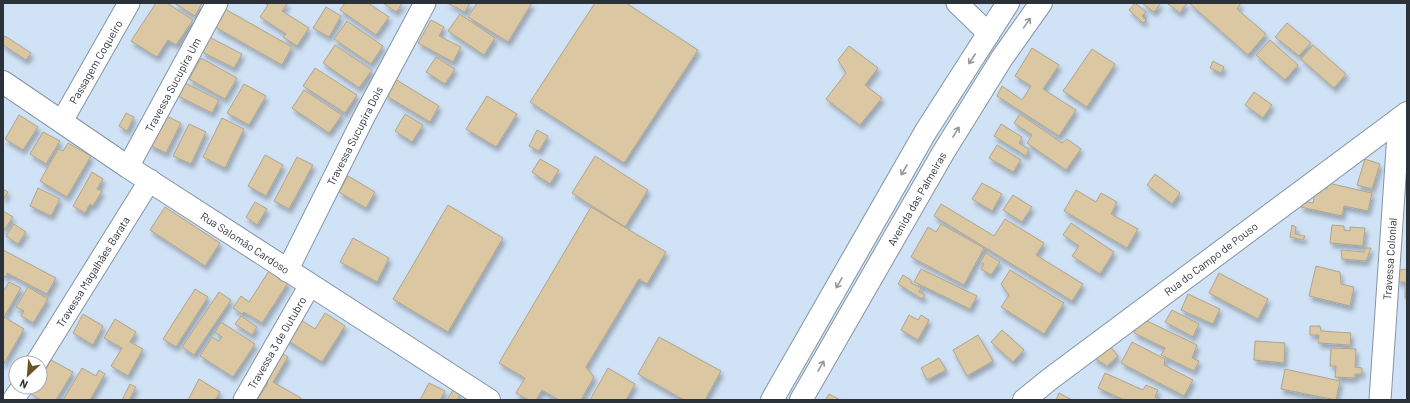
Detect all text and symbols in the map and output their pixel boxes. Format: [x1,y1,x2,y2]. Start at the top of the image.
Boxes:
street label: Passagem Coqueiro [66,18,125,106]
one-way arrow [1023,18,1031,29]
street label: Travessa Sucupira Um [142,35,203,134]
one-way arrow [968,53,976,64]
street label: Travessa Sucupira Dois [324,84,385,188]
one-way arrow [952,126,960,138]
street label: Avenida das Palmeiras [884,150,949,248]
one-way arrow [899,164,907,176]
street label: Rua Salomão Cardoso [198,209,292,276]
street label: Travessa Magalhães Barata [53,214,132,330]
street label: Travessa Colonial [1380,217,1399,300]
street label: Rua do Campo de Pouso [1161,219,1260,298]
one-way arrow [835,277,843,289]
street label: Travessa 3 de Outubro [245,294,308,391]
north arrow [8,355,48,395]
one-way arrow [817,360,825,372]
text: N [17,377,30,392]

